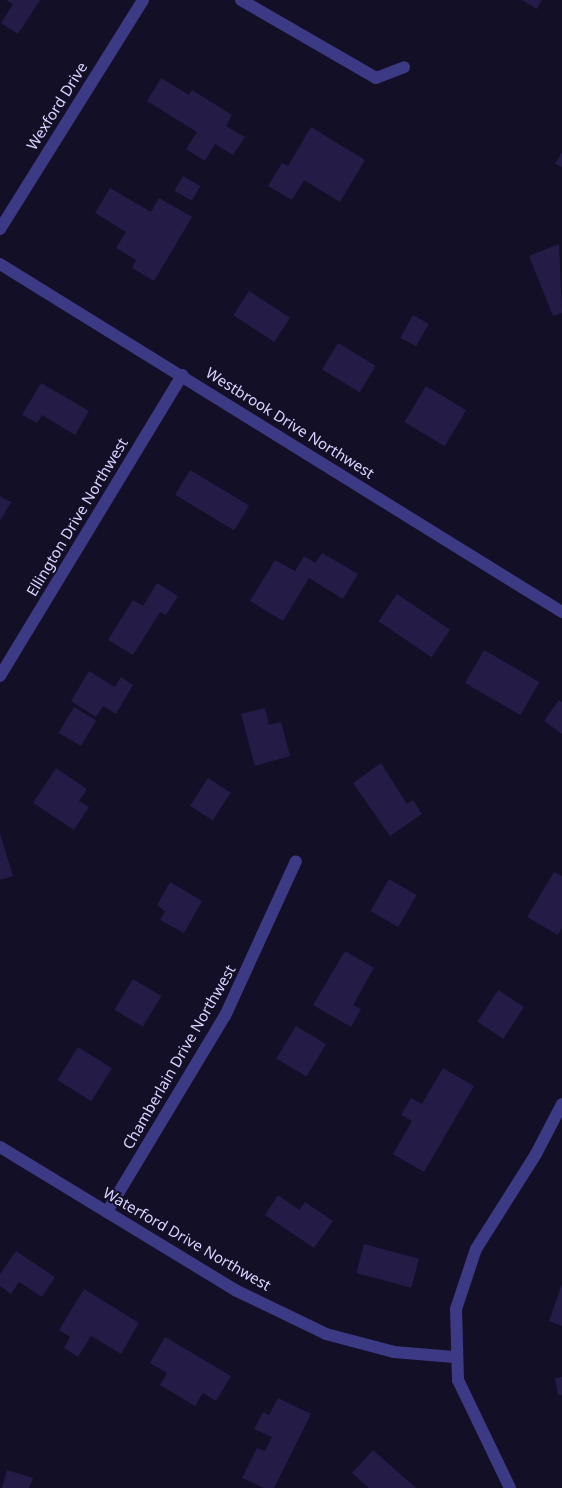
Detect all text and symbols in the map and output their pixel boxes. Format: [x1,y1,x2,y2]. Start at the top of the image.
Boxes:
street label: Wexford Drive [23,59,91,153]
street label: Westbrook Drive Northwest [203,364,377,482]
street label: Ellington Drive Northwest [23,435,131,599]
street label: Chamberlain Drive Northwest [119,962,239,1152]
street label: Waterford Drive Northwest [100,1184,274,1294]

